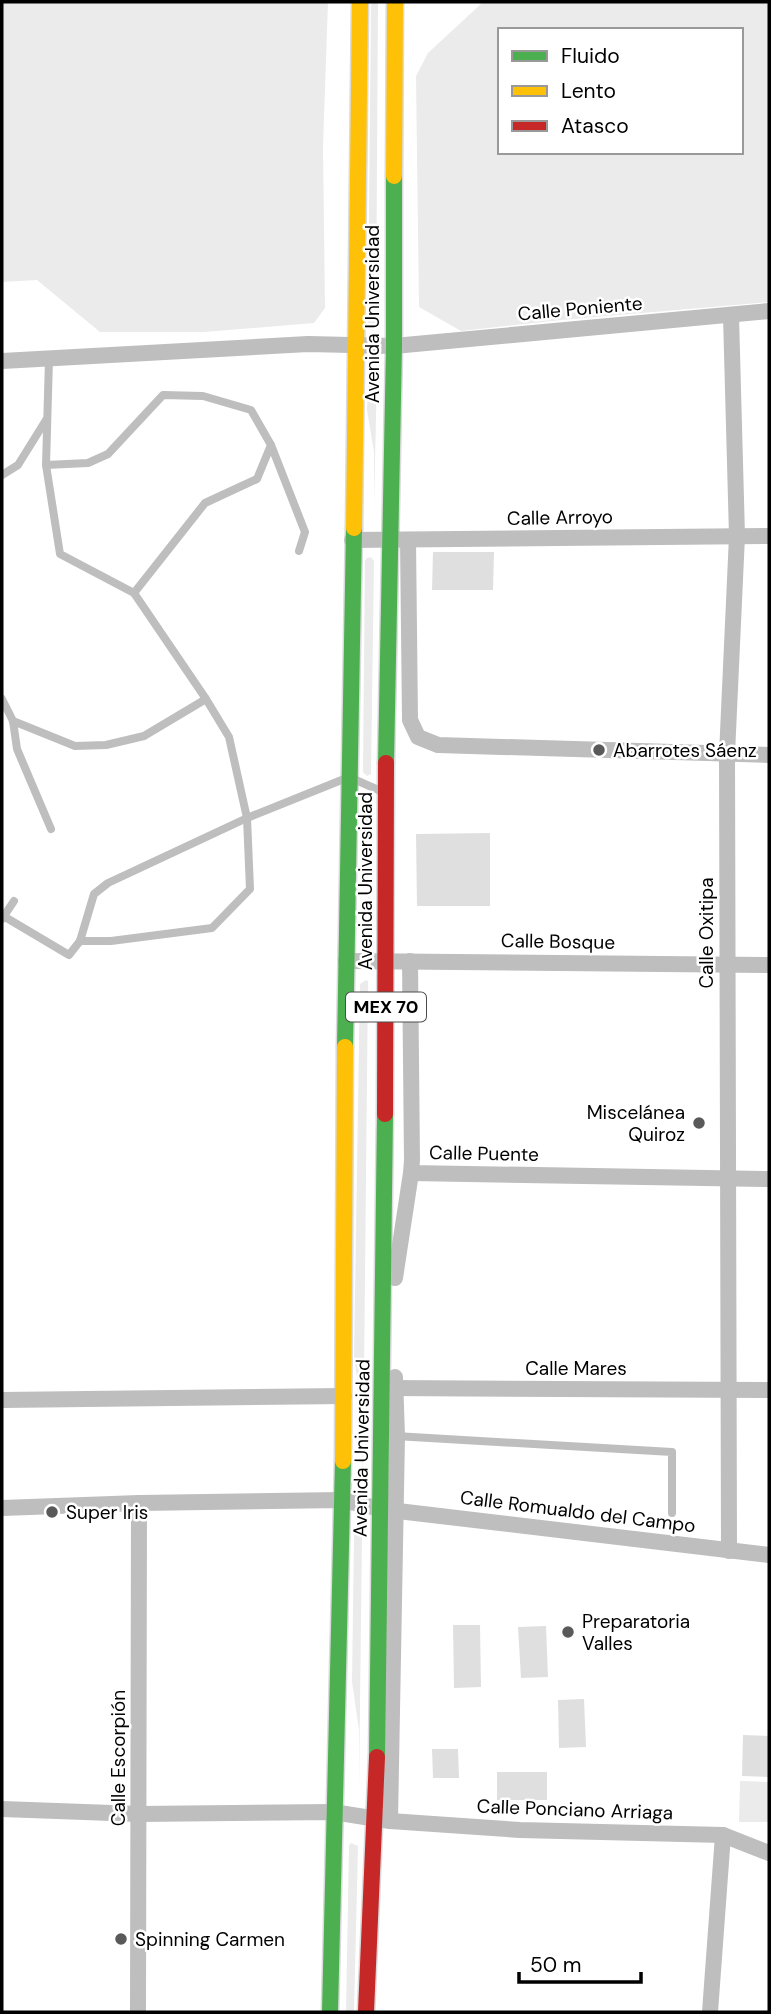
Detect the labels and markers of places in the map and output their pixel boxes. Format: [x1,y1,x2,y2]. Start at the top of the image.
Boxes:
place label: Abarrotes Sáenz [613,738,757,763]
marker: Abarrotes Sáenz [591,742,607,758]
place label: Miscelánea Quiroz [587,1100,685,1147]
marker: Miscelánea Quiroz [691,1115,707,1131]
place label: Super Iris [66,1500,148,1525]
marker: Super Iris [44,1504,60,1520]
place label: Preparatoria Valles [582,1609,690,1656]
marker: Preparatoria Valles [560,1624,576,1640]
place label: Spinning Carmen [135,1927,285,1952]
marker: Spinning Carmen [113,1931,129,1947]

